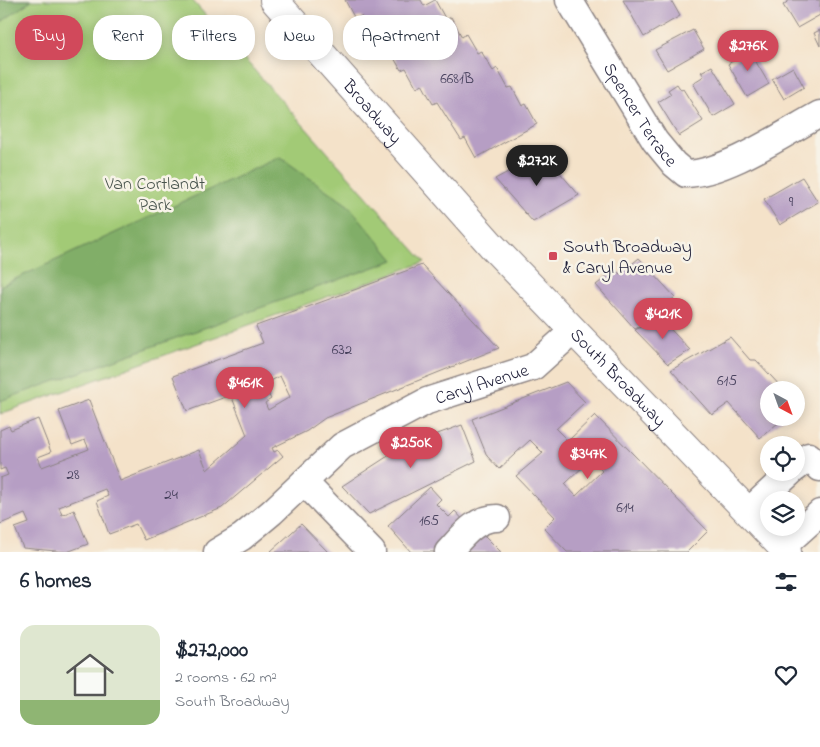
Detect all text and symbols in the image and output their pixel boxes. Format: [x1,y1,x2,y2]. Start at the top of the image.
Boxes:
chip: Buy [15,15,83,60]
chip: Rent [93,15,162,60]
chip: Filters [172,15,255,60]
chip: New [265,15,333,60]
chip: Apartment [343,15,458,60]
pin: $276K [713,30,783,72]
text: $276K [728,34,768,58]
street label: Spencer Terrace [595,58,683,174]
house number: 6681B [440,68,474,90]
street label: Broadway [335,74,407,151]
pin: $272K [502,144,572,187]
text: $272K [517,149,557,173]
park label: Van Cortlandt Park [104,172,205,219]
house number: 9 [789,191,794,213]
place label: South Broadway & Caryl Avenue [563,235,692,282]
marker: South Broadway & Caryl Avenue [547,250,559,262]
pin: $421K [628,298,698,340]
text: $421K [644,302,682,326]
street label: South Broadway [563,323,671,434]
house number: 632 [332,339,353,361]
street label: Caryl Avenue [432,358,533,413]
pin: $461K [210,366,280,409]
house number: 615 [717,370,737,392]
text: $461K [227,371,263,395]
north arrow [760,381,805,426]
map controls [760,381,805,536]
pin: $250K [376,426,446,469]
text: $250K [390,431,432,455]
button: locate [760,436,805,481]
pin: $347K [553,438,623,480]
text: $347K [569,442,607,466]
house number: 28 [66,464,80,486]
house number: 24 [164,484,178,506]
button: layers [760,491,805,536]
house number: 614 [616,497,634,519]
house number: 165 [419,510,439,532]
text: 6 homes [20,567,92,597]
icon: filters [772,568,800,596]
text: $272,000 [175,636,248,666]
icon: home [60,645,120,705]
icon: heart [772,661,800,689]
text: 2 rooms · 62 m² [175,666,277,690]
text: South Broadway [175,690,289,714]

